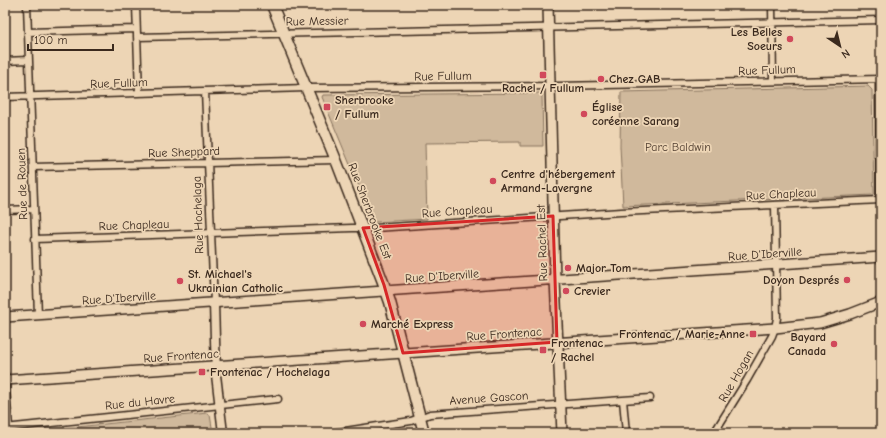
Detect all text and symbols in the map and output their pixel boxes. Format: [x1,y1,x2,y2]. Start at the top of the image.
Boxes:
street label: Rue Messier [285,13,349,29]
place label: Les Belles Soeurs [731,25,782,53]
scale bar [28,26,113,52]
north arrow [820,26,860,66]
text: 100 m [34,33,67,47]
marker: Les Belles Soeurs [785,34,795,44]
text: N [839,46,852,61]
street label: Rue Fullum [738,62,796,78]
street label: Rue Fullum [414,68,472,84]
marker: Rachel / Fullum [538,70,548,80]
place label: Chez GAB [609,72,660,86]
marker: Chez GAB [596,74,606,84]
street label: Rue Fullum [90,75,148,91]
place label: Rachel / Fullum [502,81,584,95]
place label: Sherbrooke / Fullum [335,93,394,121]
place label: Église coréenne Sarang [592,100,680,128]
marker: Sherbrooke / Fullum [322,102,332,112]
marker: Église coréenne Sarang [579,109,589,119]
park label: Parc Baldwin [645,140,711,154]
street label: Rue Sheppard [148,144,220,160]
street label: Rue de Rouen [14,148,30,220]
street label: Rue Sherbrooke Est [345,161,395,262]
place label: Centre d'hébergement Armand-Lavergne [501,167,616,195]
street label: Rue Hochelaga [190,176,206,254]
marker: Centre d'hébergement Armand-Lavergne [488,176,498,186]
street label: Rue Chapleau [745,185,817,203]
street label: Rue Chapleau [421,202,493,220]
street label: Rue Rachel Est [534,204,550,282]
street label: Rue Chapleau [98,217,170,233]
street label: Rue D'Iberville [728,244,802,264]
place label: Major Tom [576,261,631,275]
marker: Major Tom [563,263,573,273]
street label: Rue D'Iberville [405,266,479,286]
place label: St. Michael's Ukrainian Catholic [188,267,283,295]
place label: Doyon Després [763,273,839,287]
marker: Doyon Després [842,275,852,285]
marker: St. Michael's Ukrainian Catholic [175,276,185,286]
place label: Crevier [574,284,610,298]
marker: Crevier [561,286,571,296]
street label: Rue D'Iberville [82,288,156,308]
place label: Marché Express [371,317,453,331]
marker: Marché Express [358,319,368,329]
street label: Rue Frontenac [466,324,542,344]
place label: Frontenac / Marie-Anne [619,327,745,341]
marker: Frontenac / Marie-Anne [748,329,758,339]
place label: Bayard Canada [788,330,826,358]
place label: Frontenac / Rachel [551,336,604,364]
marker: Bayard Canada [829,339,839,349]
marker: Frontenac / Rachel [538,345,548,355]
street label: Rue Frontenac [143,346,219,366]
street label: Rue Hogan [716,348,756,404]
place label: Frontenac / Hochelaga [210,365,330,379]
marker: Frontenac / Hochelaga [197,367,207,377]
street label: Avenue Gascon [449,388,529,408]
street label: Rue du Havre [104,391,176,413]

